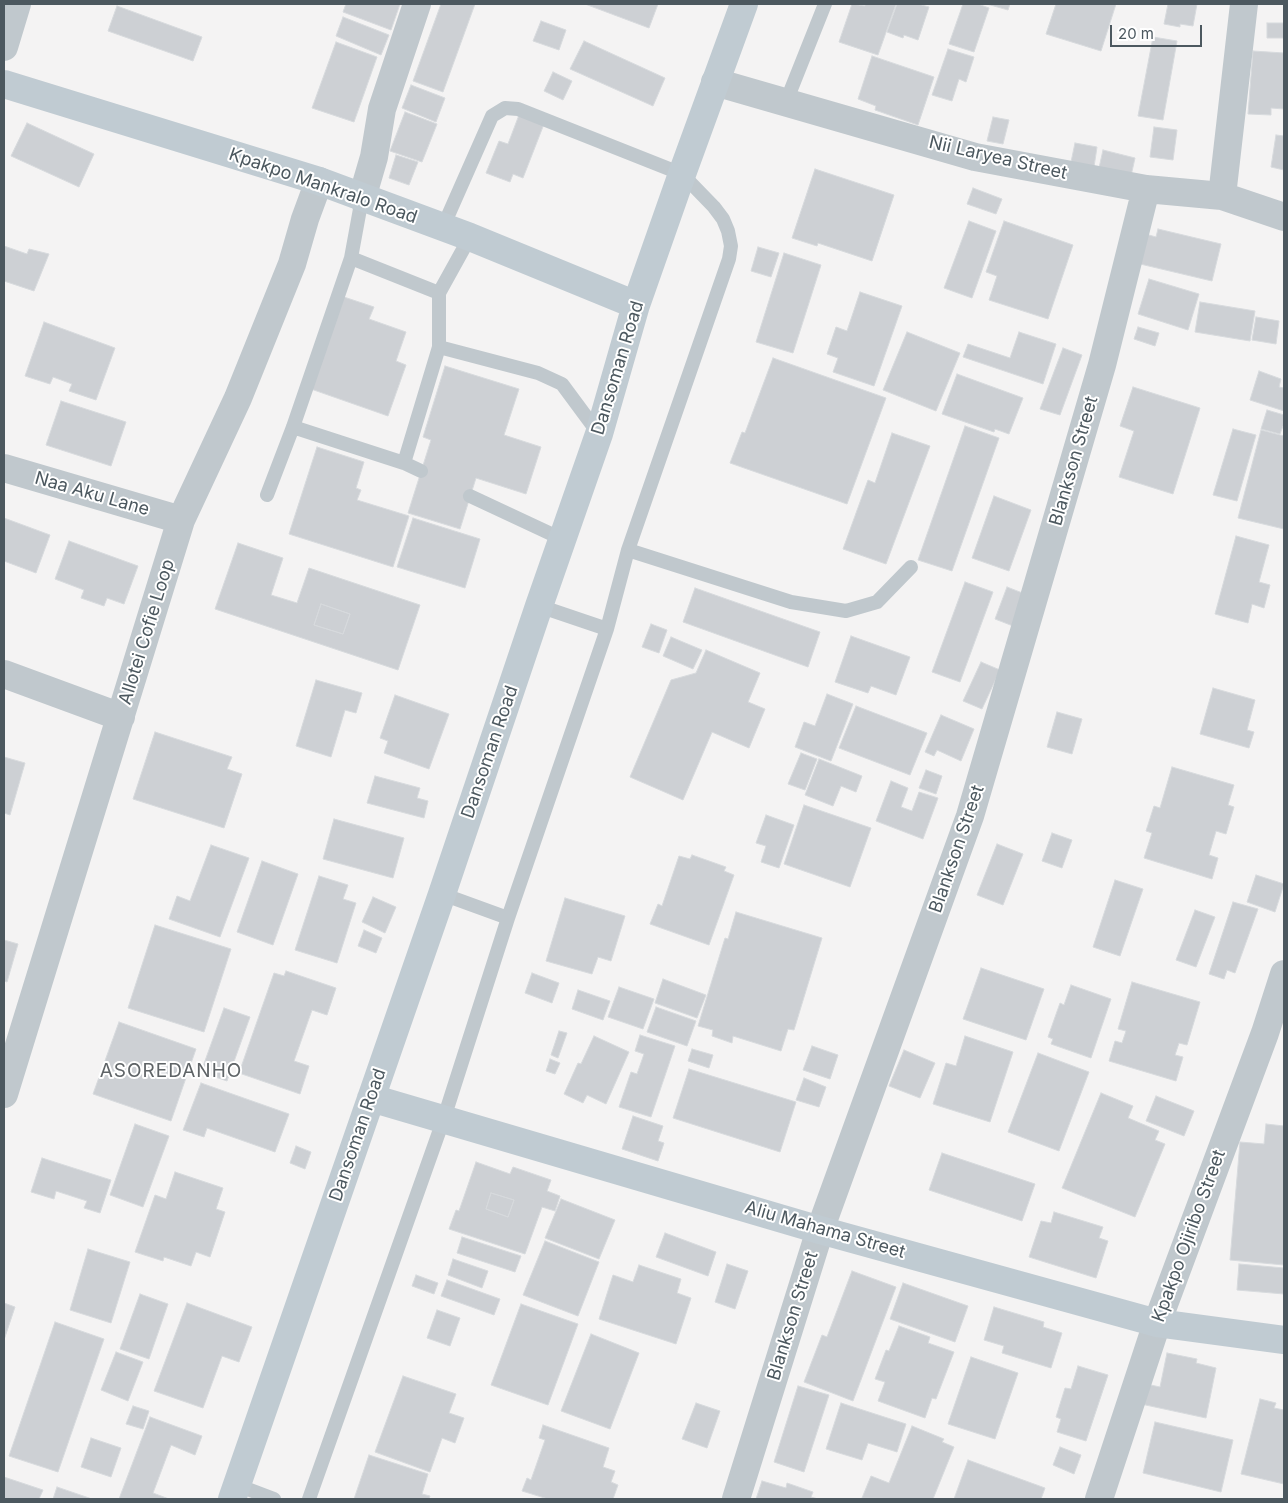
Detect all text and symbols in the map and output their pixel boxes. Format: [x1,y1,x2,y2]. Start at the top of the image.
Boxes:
scale bar [1113,15,1206,47]
text: 20 m [1118,24,1154,43]
street label: Nii Laryea Street [927,132,1069,184]
street label: Kpakpo Mankralo Road [226,144,420,228]
street label: Dansoman Road [587,298,649,438]
street label: Blankson Street [1045,394,1103,528]
street label: Naa Aku Lane [32,467,152,521]
street label: Allotei Cofie Loop [115,557,179,707]
street label: Dansoman Road [457,683,523,821]
street label: Blankson Street [925,782,989,916]
district label: ASOREDANHO [98,1060,244,1082]
street label: Dansoman Road [325,1066,391,1204]
street label: Kpakpo Ojiribo Street [1148,1147,1230,1325]
street label: Aliu Mahama Street [742,1197,908,1263]
street label: Blankson Street [763,1249,823,1383]

